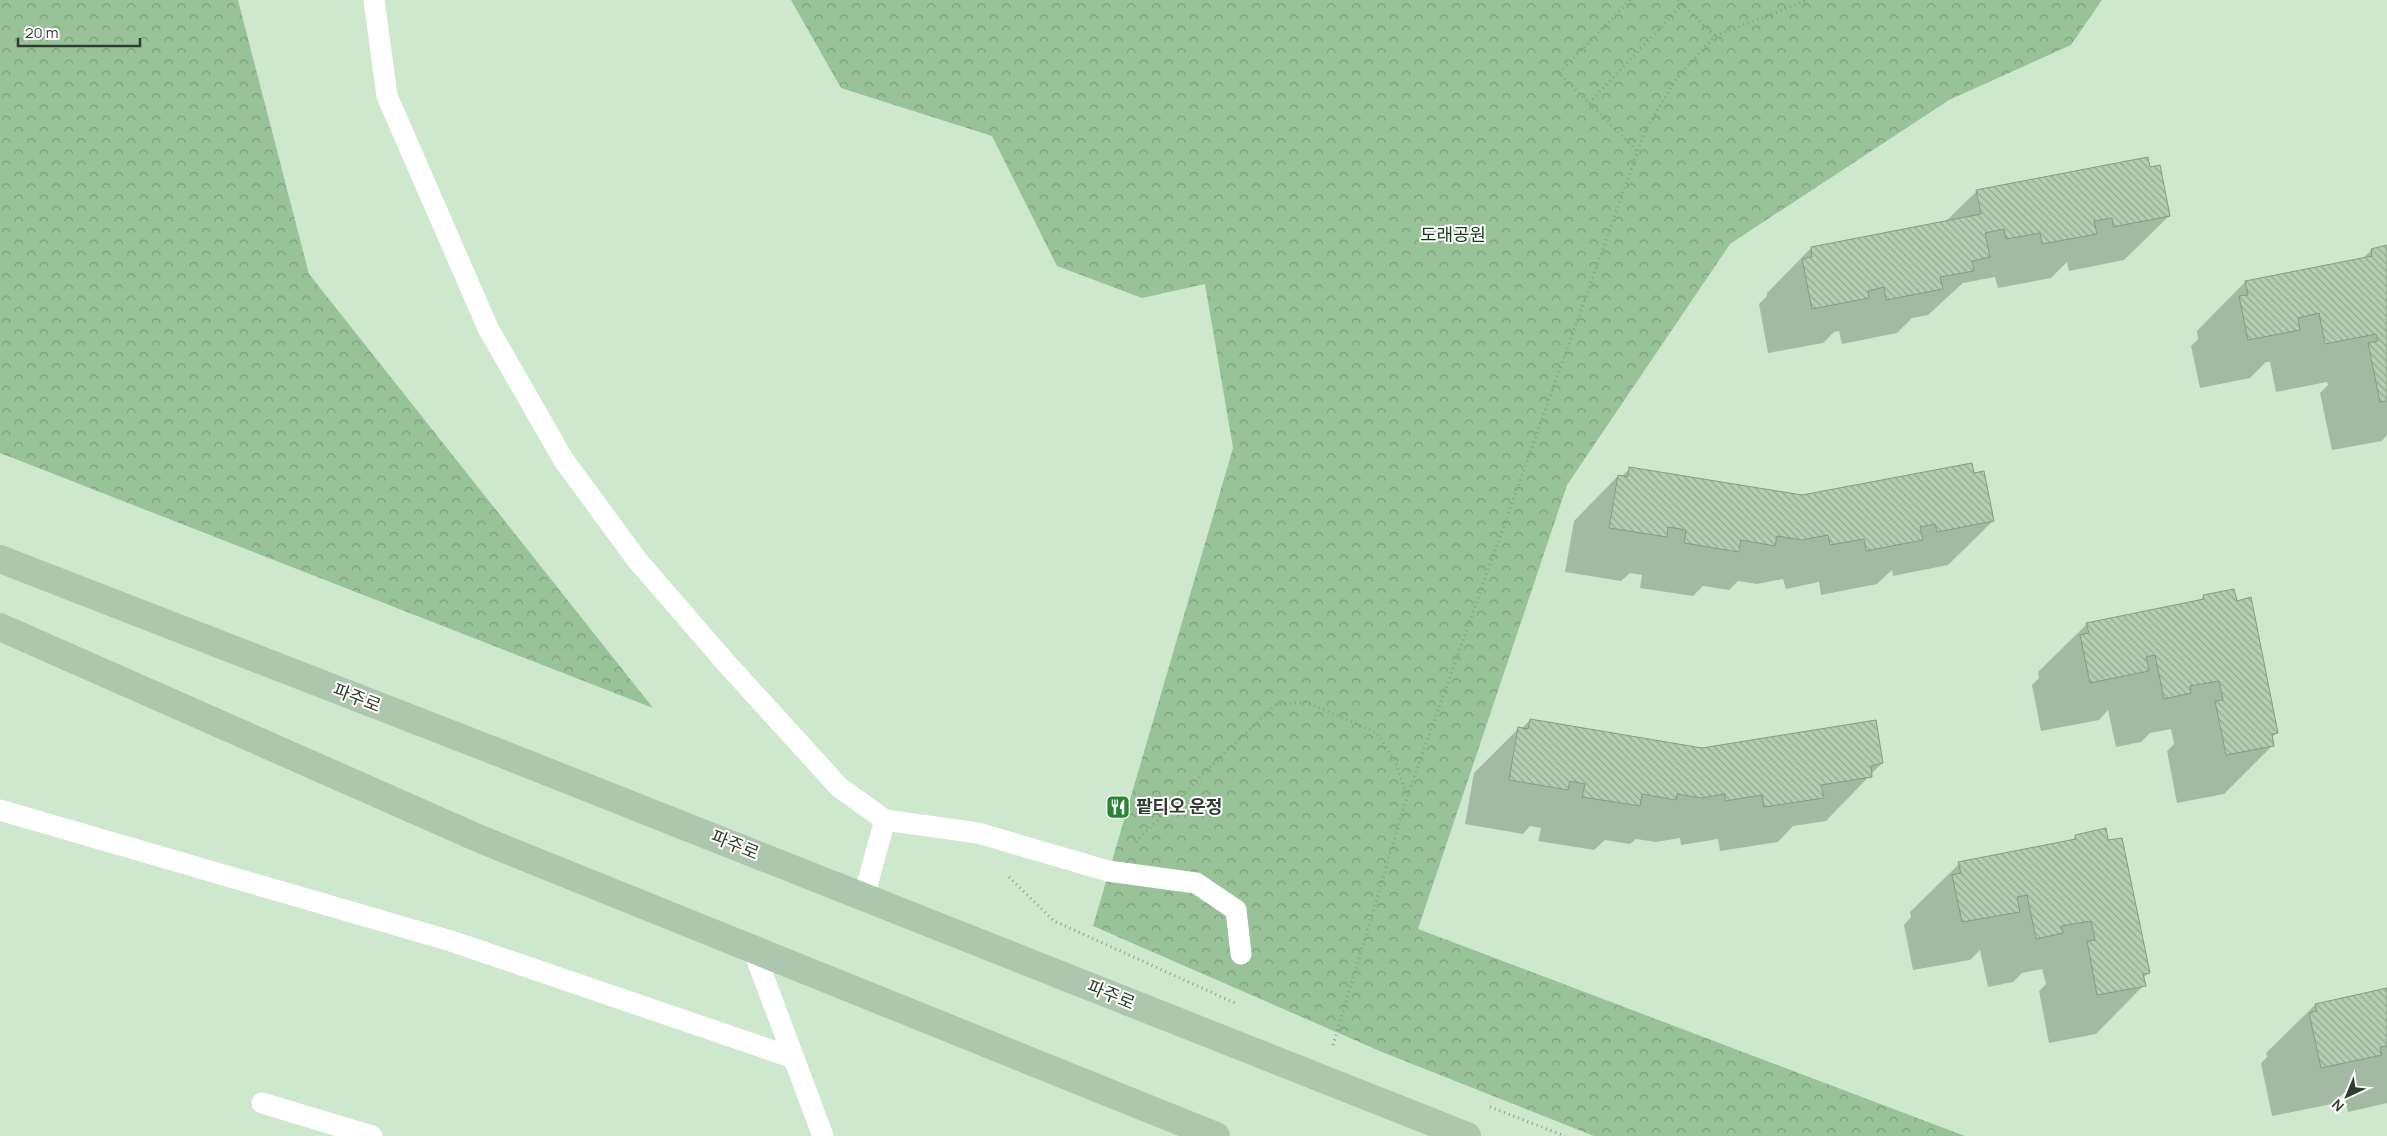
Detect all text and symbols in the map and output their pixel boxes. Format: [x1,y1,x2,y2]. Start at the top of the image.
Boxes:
scale bar [18,15,140,47]
text: 20 m [25,22,58,43]
park label: 도래공원 [1420,222,1486,246]
street label: 파주로 [330,677,385,717]
restaurant icon: 팥티오 운정 [1105,794,1131,820]
place label: 팥티오 운정 [1136,794,1222,818]
street label: 파주로 [708,824,763,865]
street label: 파주로 [1084,974,1139,1015]
north arrow [2322,1071,2372,1121]
text: N [2327,1095,2348,1116]

